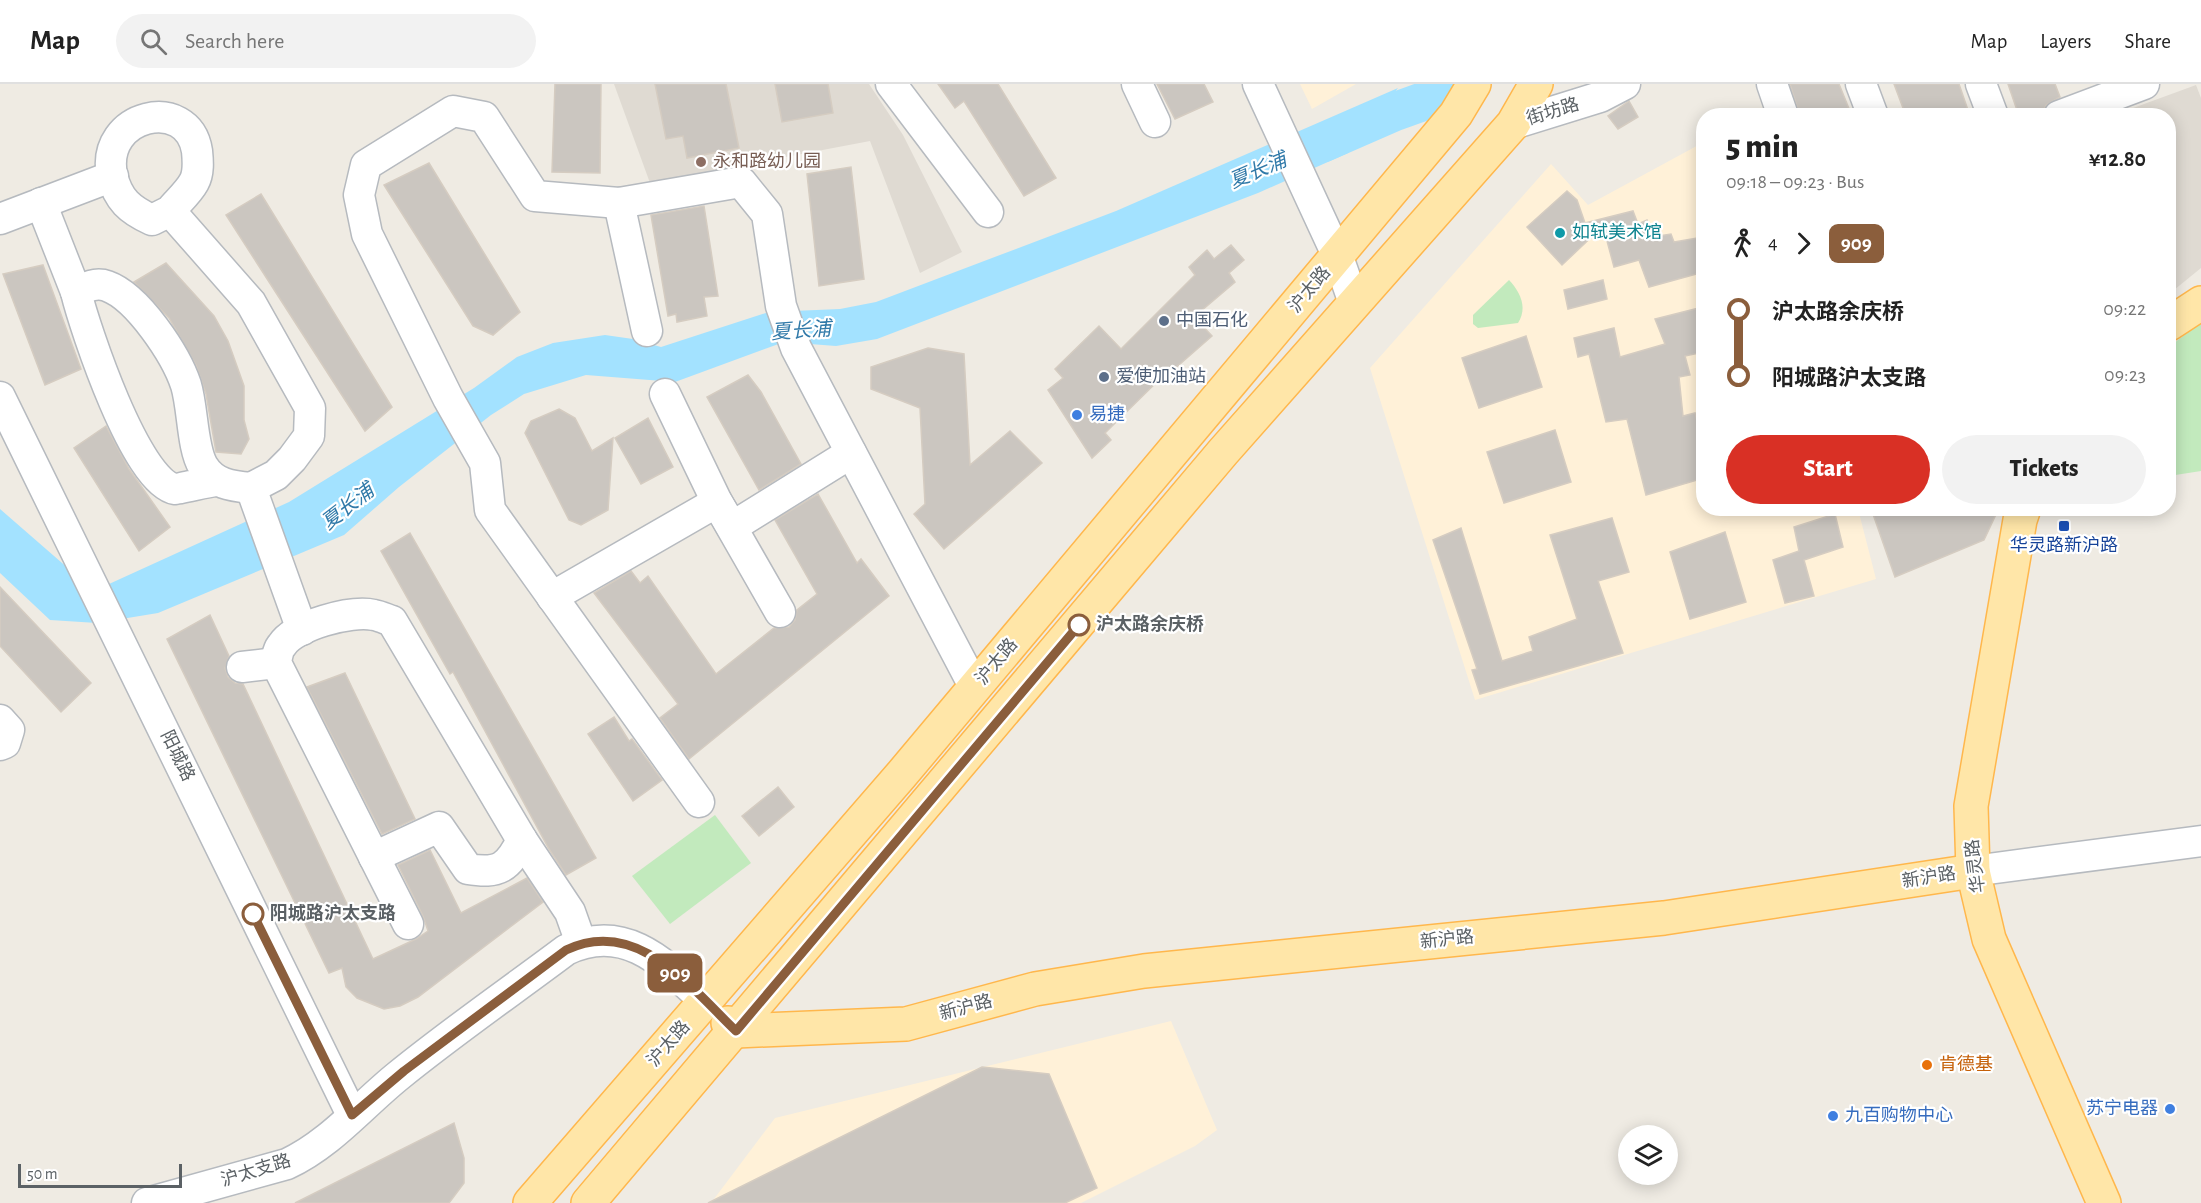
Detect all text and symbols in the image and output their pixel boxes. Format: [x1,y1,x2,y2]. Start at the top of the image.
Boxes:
search box [116,14,536,68]
icon: search [137,25,170,58]
text: Map [30,27,80,55]
text: Search here [185,30,284,52]
text: Map [1971,31,2007,52]
text: Layers [2040,31,2091,52]
text: Share [2124,31,2171,52]
street label: 街坊路 [1524,94,1581,129]
text: 5 min [1726,131,1799,164]
water label: 夏长浦 [1226,148,1292,192]
text: ¥12.80 [2089,148,2146,170]
place label: 永和路幼儿园 [713,151,821,171]
marker: 永和路幼儿园 [694,155,708,169]
text: 09:18 – 09:23 · Bus [1726,172,1864,192]
place label: 如轼美术馆 [1572,222,1662,242]
marker: 如轼美术馆 [1553,226,1567,240]
icon: walk [1726,227,1759,260]
icon: forward [1787,227,1820,260]
text: 4 [1768,233,1778,253]
text: 909 [1841,233,1872,254]
street label: 沪太路 [1284,262,1334,316]
text: 09:22 [2103,299,2146,319]
text: 沪太路余庆桥 [1772,301,1904,323]
place label: 中国石化 [1176,310,1248,330]
marker: 中国石化 [1157,314,1171,328]
water label: 夏长浦 [770,318,835,343]
text: 09:23 [2104,365,2146,385]
place label: 爱使加油站 [1116,366,1206,386]
text: 阳城路沪太支路 [1772,367,1926,389]
marker: 爱使加油站 [1097,370,1111,384]
place label: 易捷 [1089,405,1125,424]
marker: 易捷 [1070,408,1084,422]
button: Start [1726,435,1930,504]
button: Tickets [1942,435,2146,504]
water label: 夏长浦 [318,478,380,533]
marker: 华灵路新沪路 [2057,519,2071,533]
place label: 华灵路新沪路 [2010,535,2118,555]
marker: 沪太路余庆桥 [1068,614,1090,636]
place label: 沪太路余庆桥 [1096,614,1204,634]
street label: 沪太路 [971,634,1021,688]
street label: 阳城路 [157,727,199,784]
street label: 华灵路 [1962,838,1988,894]
street label: 新沪路 [1901,863,1957,891]
marker: 阳城路沪太支路 [242,903,264,925]
place label: 阳城路沪太支路 [270,903,396,923]
street label: 新沪路 [1419,926,1475,952]
line badge: 909 [640,954,710,992]
text: 909 [659,963,691,984]
street label: 新沪路 [937,990,994,1024]
street label: 沪太路 [643,1016,694,1070]
place label: 肯德基 [1939,1054,1993,1074]
marker: 肯德基 [1920,1058,1934,1072]
place label: 苏宁电器 [2086,1098,2158,1118]
marker: 苏宁电器 [2163,1102,2177,1116]
place label: 九百购物中心 [1845,1105,1953,1125]
marker: 九百购物中心 [1826,1109,1840,1123]
map controls [1618,1125,1678,1185]
button: layers [1618,1125,1678,1185]
street label: 沪太支路 [218,1150,293,1190]
scale bar [18,1161,182,1188]
text: 50 m [27,1166,58,1182]

